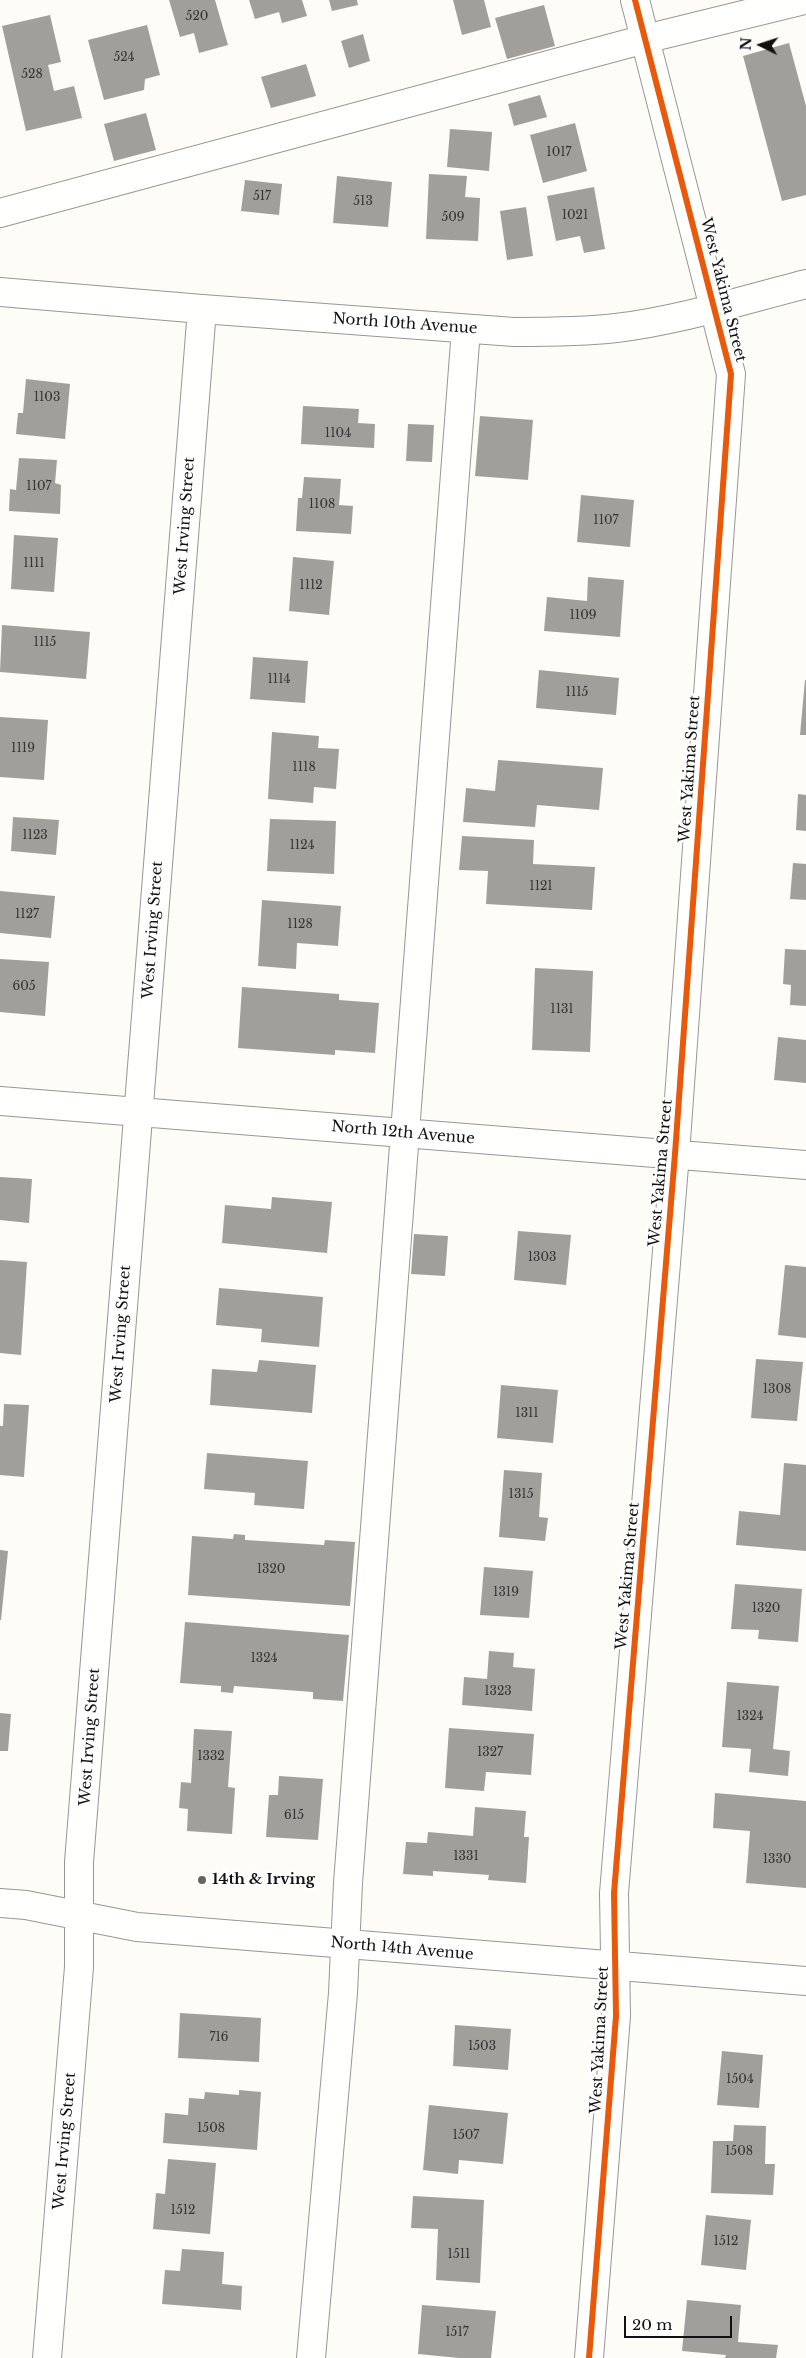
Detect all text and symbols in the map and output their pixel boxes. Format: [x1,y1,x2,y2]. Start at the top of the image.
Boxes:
house number: 520 [186,10,208,24]
north arrow [736,20,786,70]
text: N [737,37,755,51]
house number: 524 [113,51,135,65]
house number: 528 [21,68,43,82]
house number: 1017 [546,146,572,160]
house number: 517 [253,190,271,204]
house number: 513 [353,195,373,209]
house number: 1021 [562,209,588,223]
house number: 509 [441,211,465,225]
street label: West Yakima Street [696,216,750,364]
street label: North 10th Avenue [332,310,478,338]
house number: 1103 [34,391,60,405]
house number: 1104 [325,427,351,441]
street label: West Irving Street [171,456,199,596]
house number: 1107 [26,480,52,494]
house number: 1108 [309,498,335,512]
house number: 1107 [593,514,619,528]
house number: 1111 [23,557,45,571]
house number: 1112 [299,579,323,593]
house number: 1109 [570,609,596,623]
house number: 1115 [34,636,56,650]
house number: 1114 [267,673,291,687]
house number: 1115 [566,686,588,700]
street label: West Yakima Street [676,695,704,843]
house number: 1119 [11,742,35,756]
house number: 1118 [292,761,316,775]
house number: 1123 [22,829,48,843]
house number: 1124 [289,839,315,853]
street label: West Irving Street [139,860,167,1000]
house number: 1121 [529,880,553,894]
house number: 1127 [15,908,39,922]
house number: 1128 [287,918,313,932]
house number: 605 [12,980,36,994]
house number: 1131 [550,1003,574,1017]
street label: West Yakima Street [646,1099,676,1247]
street label: North 12th Avenue [331,1118,475,1148]
house number: 1303 [528,1251,556,1265]
street label: West Irving Street [107,1264,135,1404]
house number: 1308 [763,1383,791,1397]
house number: 1311 [515,1407,539,1421]
house number: 1315 [509,1488,533,1502]
street label: West Yakima Street [613,1502,643,1650]
house number: 1320 [257,1563,285,1577]
house number: 1319 [493,1586,519,1600]
house number: 1320 [752,1602,780,1616]
house number: 1324 [250,1652,278,1666]
street label: West Irving Street [76,1667,104,1807]
house number: 1323 [484,1685,512,1699]
house number: 1324 [736,1710,764,1724]
house number: 1327 [477,1746,503,1760]
house number: 1332 [197,1750,225,1764]
house number: 615 [284,1809,304,1823]
house number: 1331 [453,1850,479,1864]
house number: 1330 [763,1853,791,1867]
place label: 14th & Irving [212,1871,315,1889]
marker: 14th & Irving [196,1874,208,1886]
street label: North 14th Avenue [330,1934,474,1964]
street label: West Yakima Street [587,1966,613,2114]
house number: 716 [209,2031,229,2045]
house number: 1503 [468,2040,496,2054]
street label: West Irving Street [50,2071,80,2211]
house number: 1504 [726,2073,754,2087]
house number: 1508 [197,2122,225,2136]
house number: 1507 [453,2129,479,2143]
house number: 1508 [725,2145,753,2159]
house number: 1512 [171,2204,195,2218]
house number: 1512 [714,2235,738,2249]
house number: 1511 [448,2248,470,2262]
scale bar [626,2306,734,2338]
text: 20 m [632,2315,672,2334]
house number: 1517 [445,2326,469,2340]

